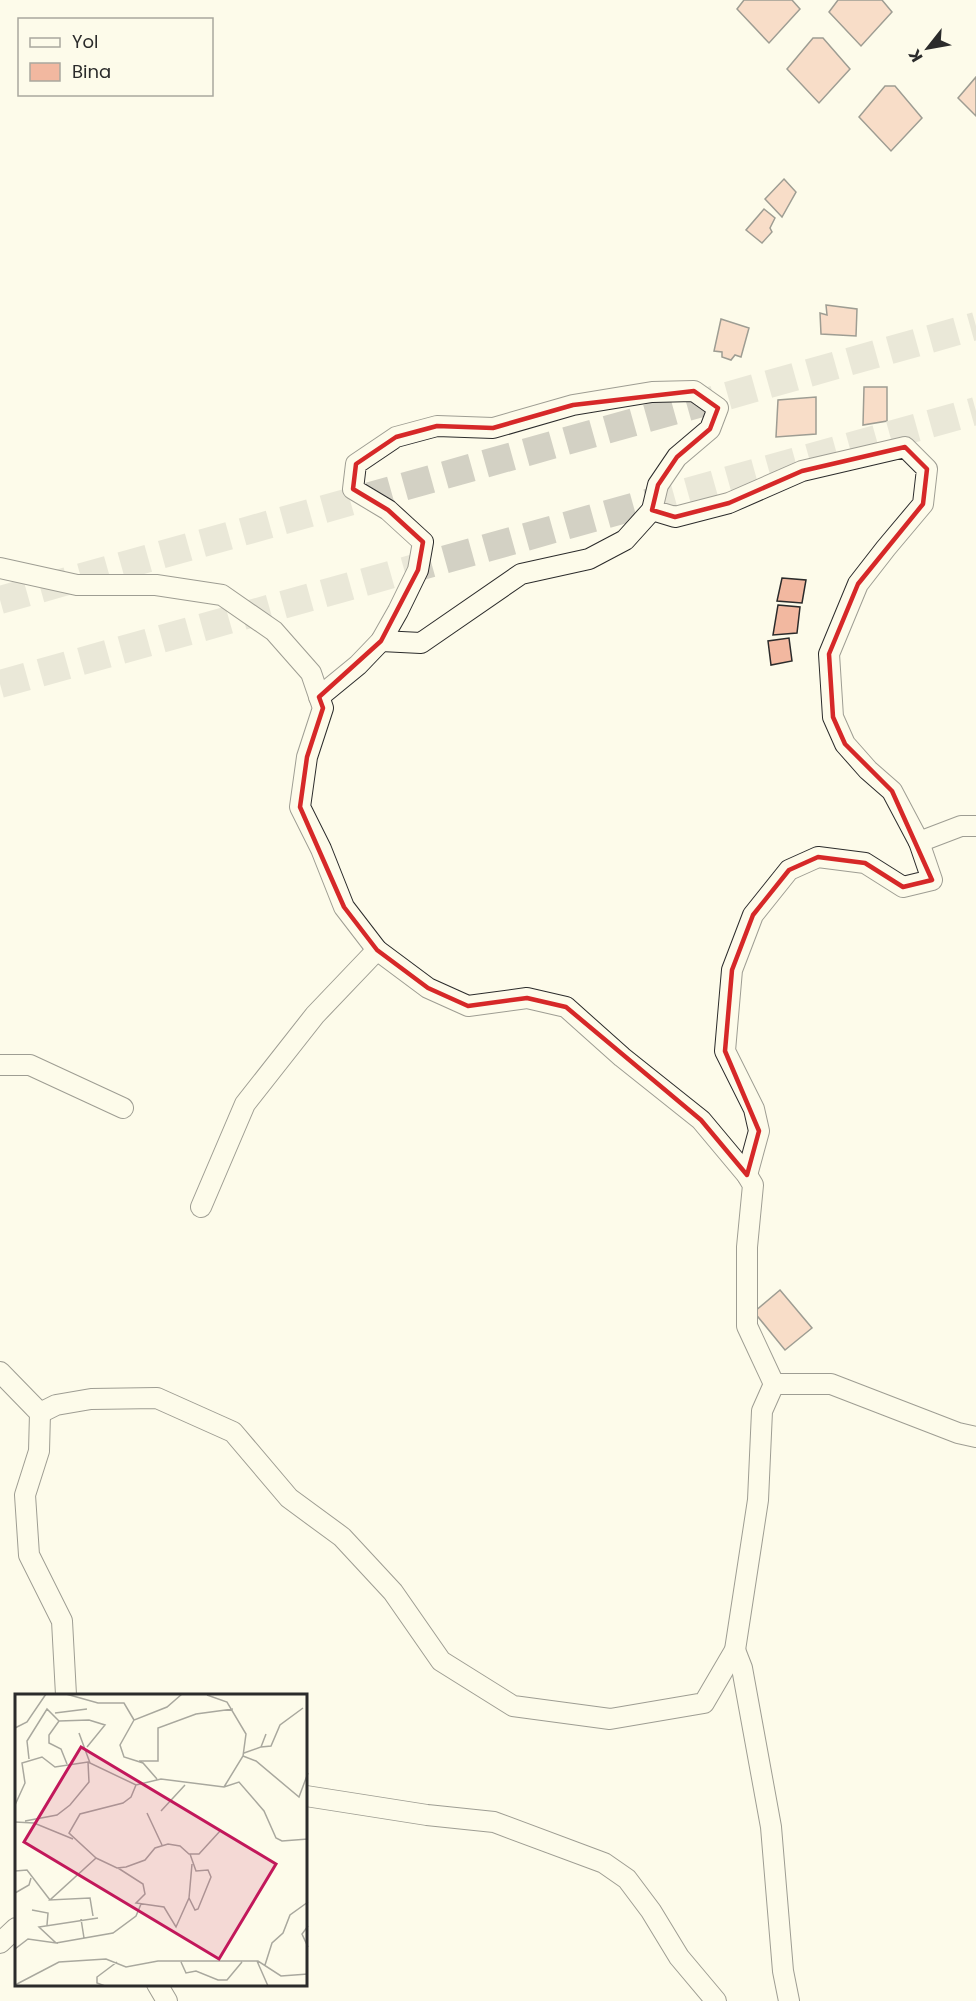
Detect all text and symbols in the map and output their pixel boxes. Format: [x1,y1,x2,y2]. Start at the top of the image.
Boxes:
legend [18,18,213,96]
north arrow [898,18,958,78]
text: Yol [72,29,98,54]
text: K [903,45,928,66]
text: Bina [72,59,111,84]
inset map [15,1694,308,1986]

